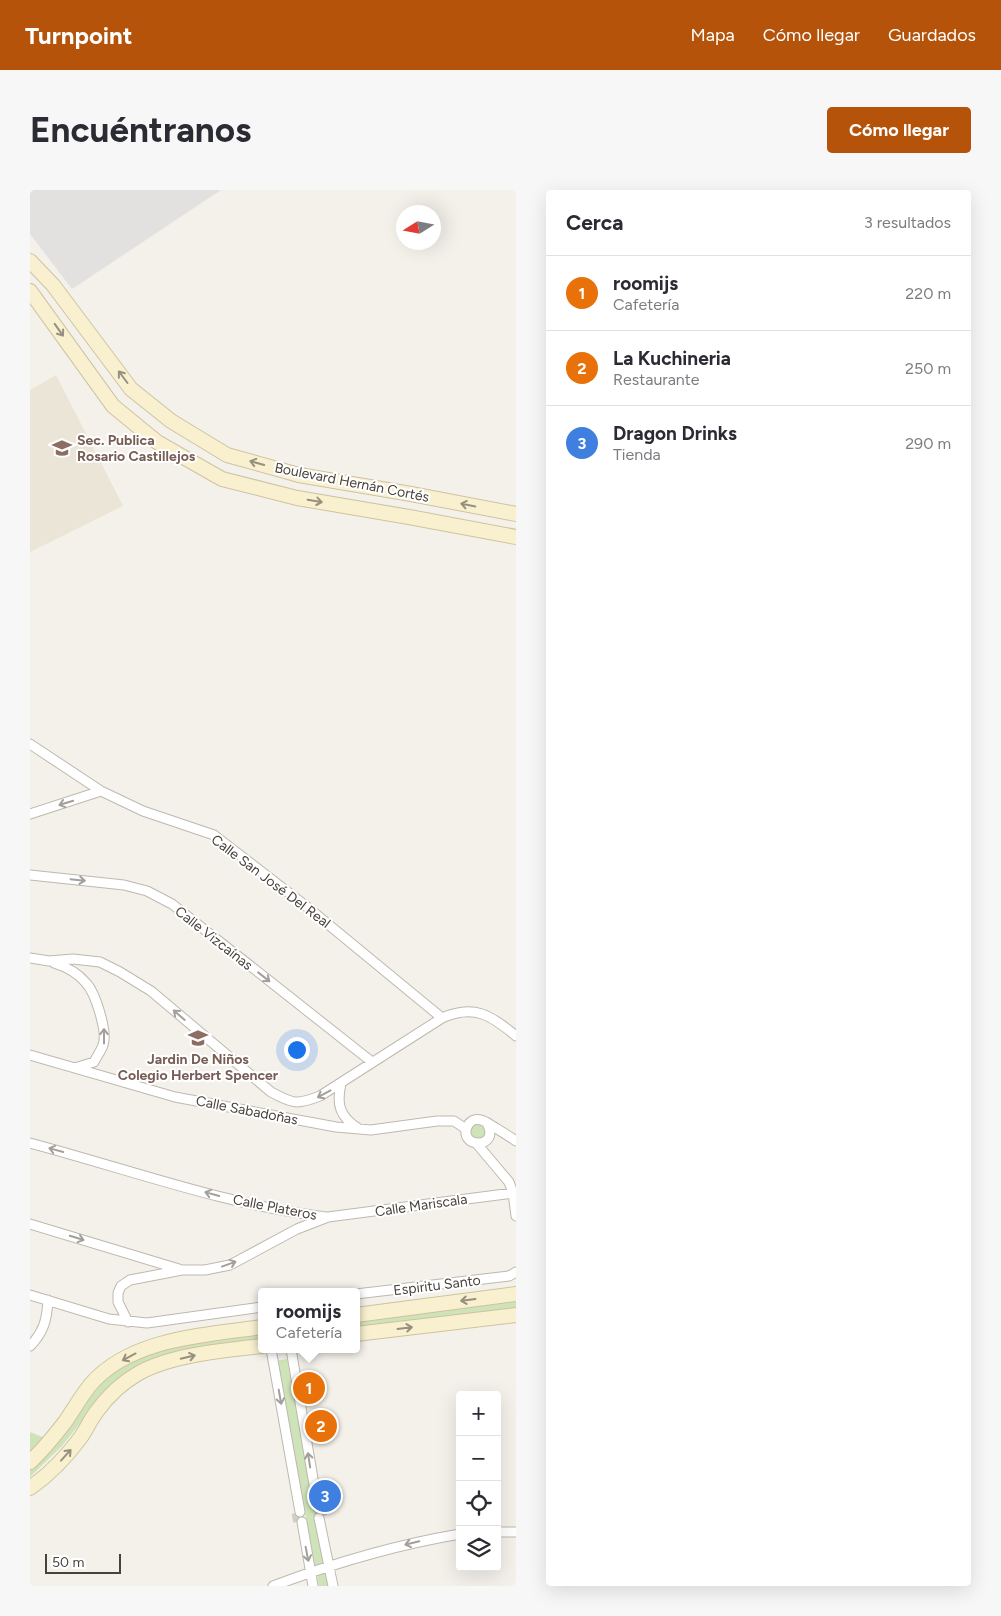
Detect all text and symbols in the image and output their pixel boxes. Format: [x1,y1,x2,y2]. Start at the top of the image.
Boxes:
text: Turnpoint [25,21,132,50]
text: Mapa [690,24,735,46]
text: Cómo llegar [763,24,860,46]
text: Guardados [888,24,976,46]
button: Cómo llegar [827,107,971,153]
text: Encuéntranos [30,109,251,151]
north arrow [396,205,441,250]
text: Cerca [566,210,623,235]
text: 3 resultados [864,213,951,232]
text: roomijs [613,272,678,295]
text: 1 [579,284,585,303]
text: 220 m [905,284,951,303]
text: Cafetería [613,295,679,314]
one-way arrow [54,323,64,337]
text: La Kuchineria [613,347,731,370]
text: 2 [577,359,587,378]
text: 250 m [905,359,951,378]
text: Restaurante [613,370,700,389]
one-way arrow [117,371,128,384]
text: Dragon Drinks [613,422,737,445]
place label: Sec. Publica Rosario Castillejos [77,432,196,465]
text: 3 [578,434,586,453]
text: 290 m [905,434,951,453]
school or university icon: Sec. Publica Rosario Castillejos [51,437,73,459]
text: Tienda [613,445,661,464]
one-way arrow [250,458,266,468]
street label: Boulevard Hernán Cortés [273,459,431,506]
one-way arrow [306,497,322,507]
one-way arrow [461,500,477,509]
one-way arrow [58,798,74,808]
street label: Calle San José Del Real [208,831,334,932]
one-way arrow [70,875,86,885]
street label: Calle Vizcaínas [172,903,256,974]
one-way arrow [257,971,270,982]
one-way arrow [173,1010,186,1021]
school or university icon: Jardin De Niños Colegio Herbert Spencer [187,1027,209,1049]
one-way arrow [99,1028,108,1044]
your location [284,1037,310,1063]
place label: Jardin De Niños Colegio Herbert Spencer [118,1051,279,1084]
one-way arrow [316,1089,331,1099]
street label: Calle Sabadoñas [195,1092,299,1129]
one-way arrow [48,1145,64,1154]
one-way arrow [204,1189,220,1199]
street label: Calle Plateros [232,1191,318,1224]
street label: Calle Mariscala [374,1191,468,1220]
one-way arrow [68,1234,84,1243]
one-way arrow [221,1259,237,1268]
street label: Espiritu Santo [392,1272,482,1299]
popup [258,1288,360,1353]
one-way arrow [460,1295,476,1305]
text: roomijs [276,1300,341,1323]
text: Cafetería [276,1323,342,1342]
one-way arrow [397,1323,413,1333]
one-way arrow [122,1352,137,1362]
one-way arrow [180,1352,196,1361]
pin: 1 [293,1369,325,1407]
one-way arrow [275,1389,285,1405]
map controls [456,1391,501,1571]
button: + [456,1391,501,1436]
pin: 2 [305,1407,337,1445]
button: − [456,1436,501,1481]
one-way arrow [60,1448,72,1461]
one-way arrow [304,1453,314,1469]
pin: 3 [309,1477,341,1515]
button: locate [456,1481,501,1526]
button: layers [456,1526,501,1571]
one-way arrow [404,1539,420,1548]
one-way arrow [303,1545,313,1561]
scale bar [45,1551,121,1574]
text: 50 m [52,1554,84,1571]

